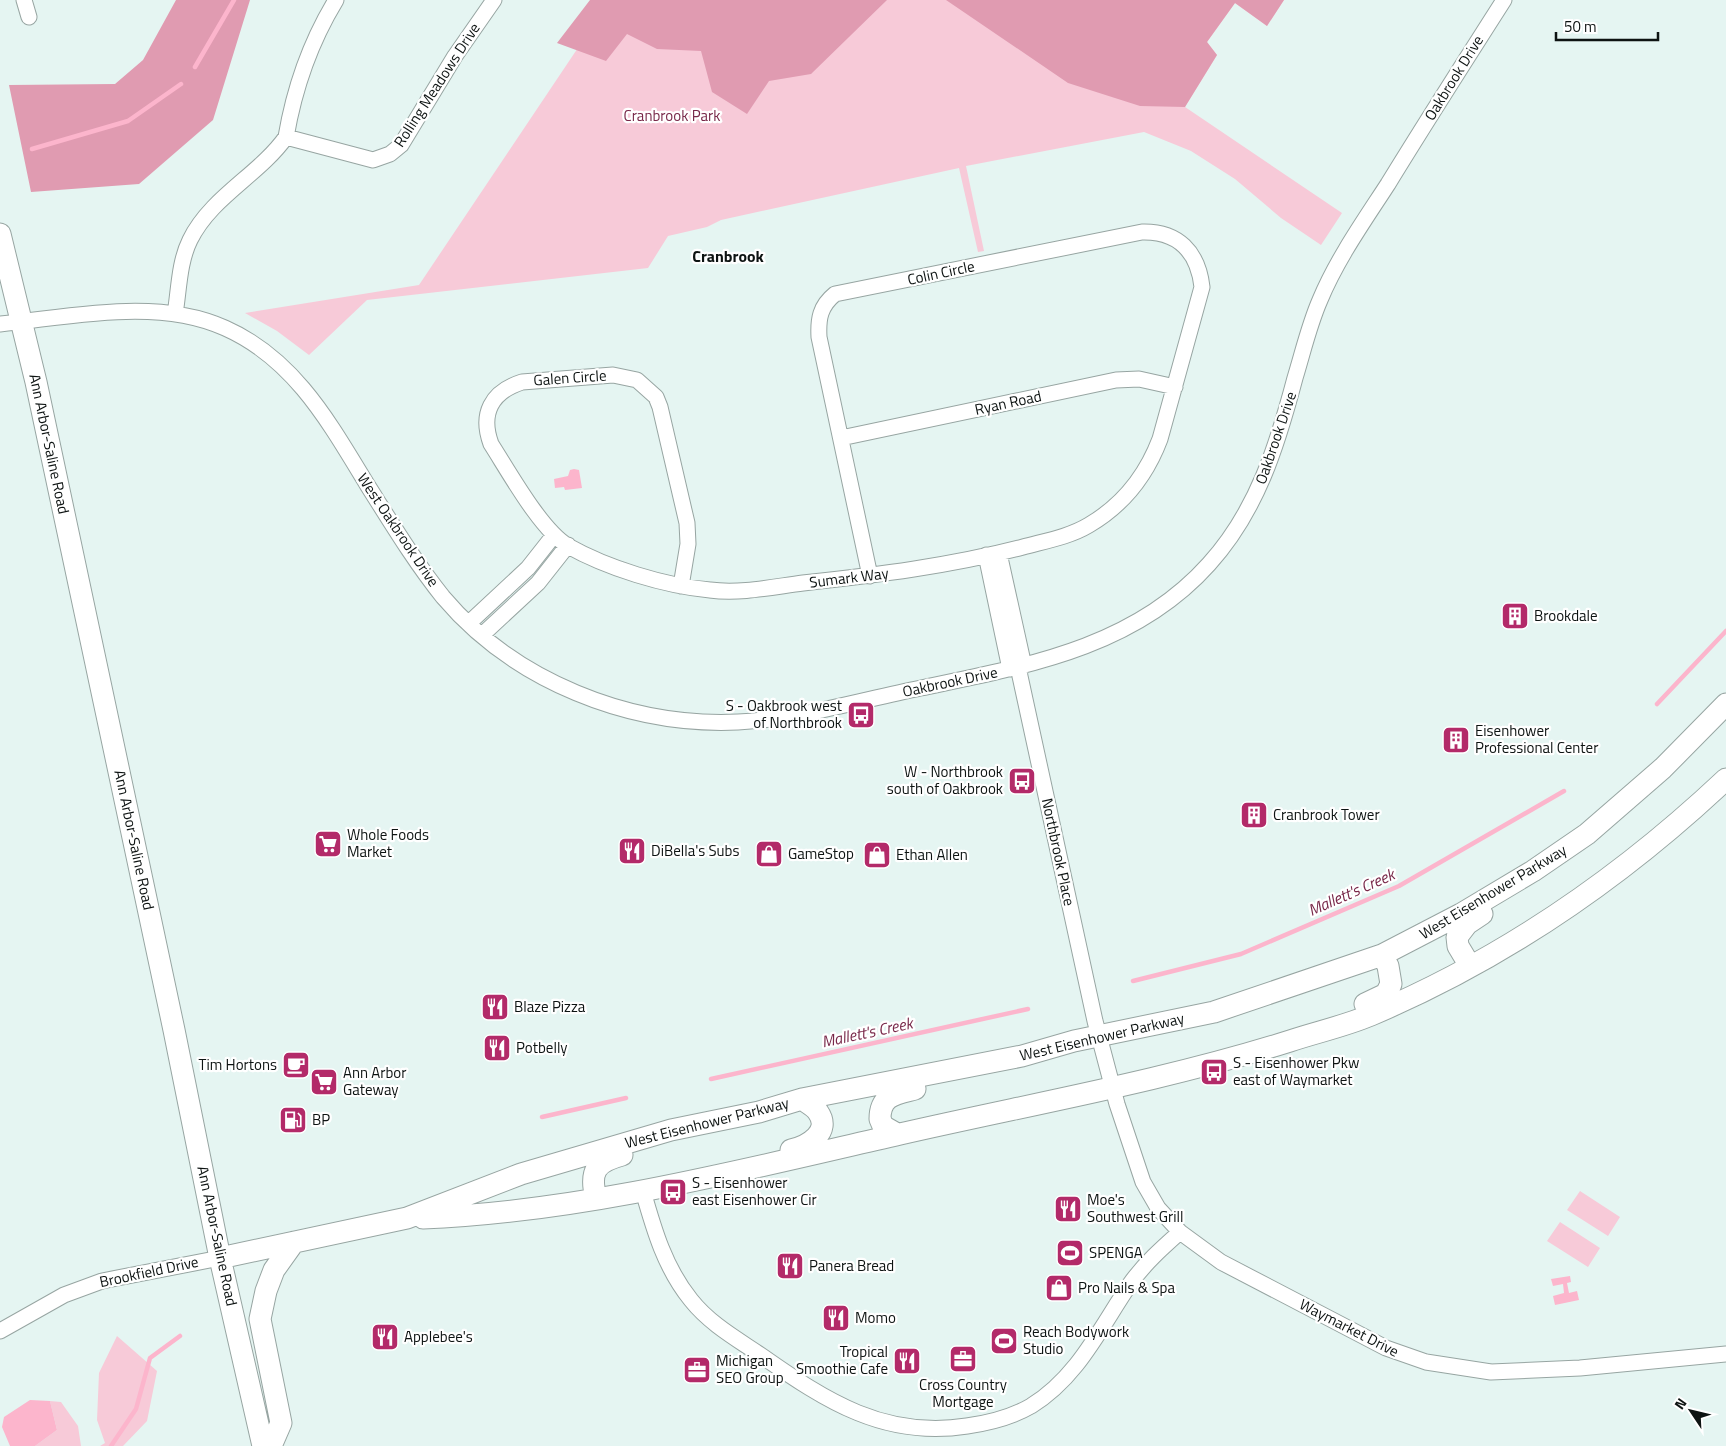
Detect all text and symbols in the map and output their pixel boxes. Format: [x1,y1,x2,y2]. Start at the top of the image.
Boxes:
scale bar [1556,10,1658,42]
text: 50 m [1564,15,1597,38]
street label: Rolling Meadows Drive [388,18,485,151]
street label: Oakbrook Drive [1418,31,1489,125]
park label: Cranbrook Park [624,104,720,127]
district label: Cranbrook [692,244,765,268]
street label: Colin Circle [905,254,977,291]
street label: Galen Circle [533,363,607,392]
street label: Ann Arbor-Saline Road [23,372,76,516]
street label: Ryan Road [972,384,1043,421]
street label: Oakbrook Drive [1249,388,1302,487]
street label: West Oakbrook Drive [352,468,445,591]
street label: Sumark Way [808,561,890,594]
building icon: Brookdale [1500,601,1530,631]
place label: Brookdale [1534,604,1598,627]
street label: Oakbrook Drive [900,660,1000,703]
place label: S - Oakbrook west of Northbrook [726,694,843,734]
bus stop icon: S - Oakbrook west of Northbrook [846,700,876,730]
place label: Eisenhower Professional Center [1475,719,1598,759]
building icon: Eisenhower Professional Center [1441,725,1471,755]
place label: W - Northbrook south of Oakbrook [887,760,1003,800]
bus stop icon: W - Northbrook south of Oakbrook [1007,766,1037,796]
street label: Ann Arbor-Saline Road [108,768,161,912]
street label: Northbrook Place [1036,796,1081,908]
building icon: Cranbrook Tower [1239,800,1269,830]
place label: Cranbrook Tower [1273,803,1380,826]
place label: Whole Foods Market [347,823,429,863]
supermarket icon: Whole Foods Market [313,829,343,859]
restaurant icon: DiBella's Subs [617,836,647,866]
street label: West Eisenhower Parkway [1415,838,1571,945]
place label: DiBella's Subs [651,839,739,862]
shop icon: GameStop [754,839,784,869]
shop icon: Ethan Allen [862,840,892,870]
place label: GameStop [788,842,854,865]
place label: Ethan Allen [896,843,968,866]
water label: Mallett's Creek [1304,861,1400,922]
restaurant icon: Blaze Pizza [480,992,510,1022]
place label: Blaze Pizza [514,995,586,1018]
street label: West Eisenhower Parkway [1017,1006,1187,1067]
water label: Mallett's Creek [819,1010,917,1053]
restaurant icon: Potbelly [482,1033,512,1063]
place label: Potbelly [516,1036,568,1059]
cafe icon: Tim Hortons [281,1050,311,1080]
place label: S - Eisenhower Pkw east of Waymarket [1233,1051,1359,1091]
place label: Tim Hortons [199,1053,277,1076]
bus stop icon: S - Eisenhower Pkw east of Waymarket [1199,1057,1229,1087]
place label: Ann Arbor Gateway [343,1061,406,1101]
supermarket icon: Ann Arbor Gateway [309,1067,339,1097]
street label: West Eisenhower Parkway [622,1091,791,1154]
fuel station icon: BP [278,1105,308,1135]
place label: BP [312,1108,330,1131]
street label: Ann Arbor-Saline Road [191,1164,244,1308]
place label: S - Eisenhower east Eisenhower Cir [692,1171,817,1211]
bus stop icon: S - Eisenhower east Eisenhower Cir [658,1177,688,1207]
place label: Moe's Southwest Grill [1087,1188,1183,1228]
restaurant icon: Moe's Southwest Grill [1053,1194,1083,1224]
sports icon: SPENGA [1055,1238,1085,1268]
place label: SPENGA [1089,1241,1143,1264]
street label: Brookfield Drive [97,1250,201,1293]
restaurant icon: Panera Bread [775,1251,805,1281]
place label: Panera Bread [809,1254,894,1277]
shop icon: Pro Nails & Spa [1044,1273,1074,1303]
place label: Pro Nails & Spa [1078,1276,1175,1299]
street label: Waymarket Drive [1295,1293,1403,1363]
restaurant icon: Momo [821,1303,851,1333]
place label: Momo [855,1306,896,1329]
place label: Reach Bodywork Studio [1023,1320,1129,1360]
restaurant icon: Applebee's [370,1322,400,1352]
place label: Applebee's [404,1325,473,1348]
sports icon: Reach Bodywork Studio [989,1326,1019,1356]
place label: Tropical Smoothie Cafe [796,1340,888,1380]
office icon: Cross Country Mortgage [948,1344,978,1374]
restaurant icon: Tropical Smoothie Cafe [892,1346,922,1376]
place label: Michigan SEO Group [716,1349,784,1389]
office icon: Michigan SEO Group [682,1355,712,1385]
place label: Cross Country Mortgage [919,1373,1007,1413]
north arrow [1666,1386,1716,1436]
text: N [1669,1393,1691,1413]

